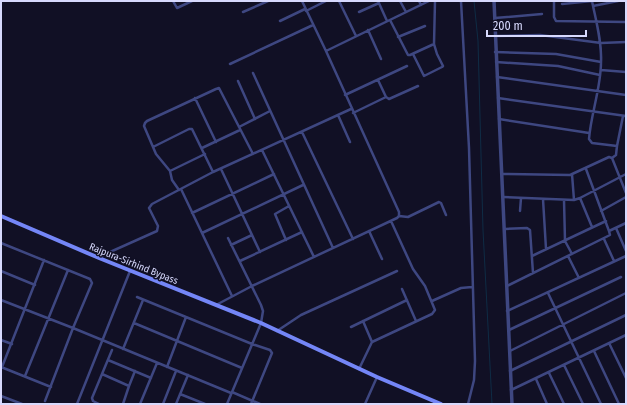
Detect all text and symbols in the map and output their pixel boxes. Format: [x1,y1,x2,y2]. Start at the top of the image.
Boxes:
scale bar [487,12,586,38]
text: 200 m [493,19,523,33]
street label: Rajpura-Sirhind Bypass [87,241,180,287]

